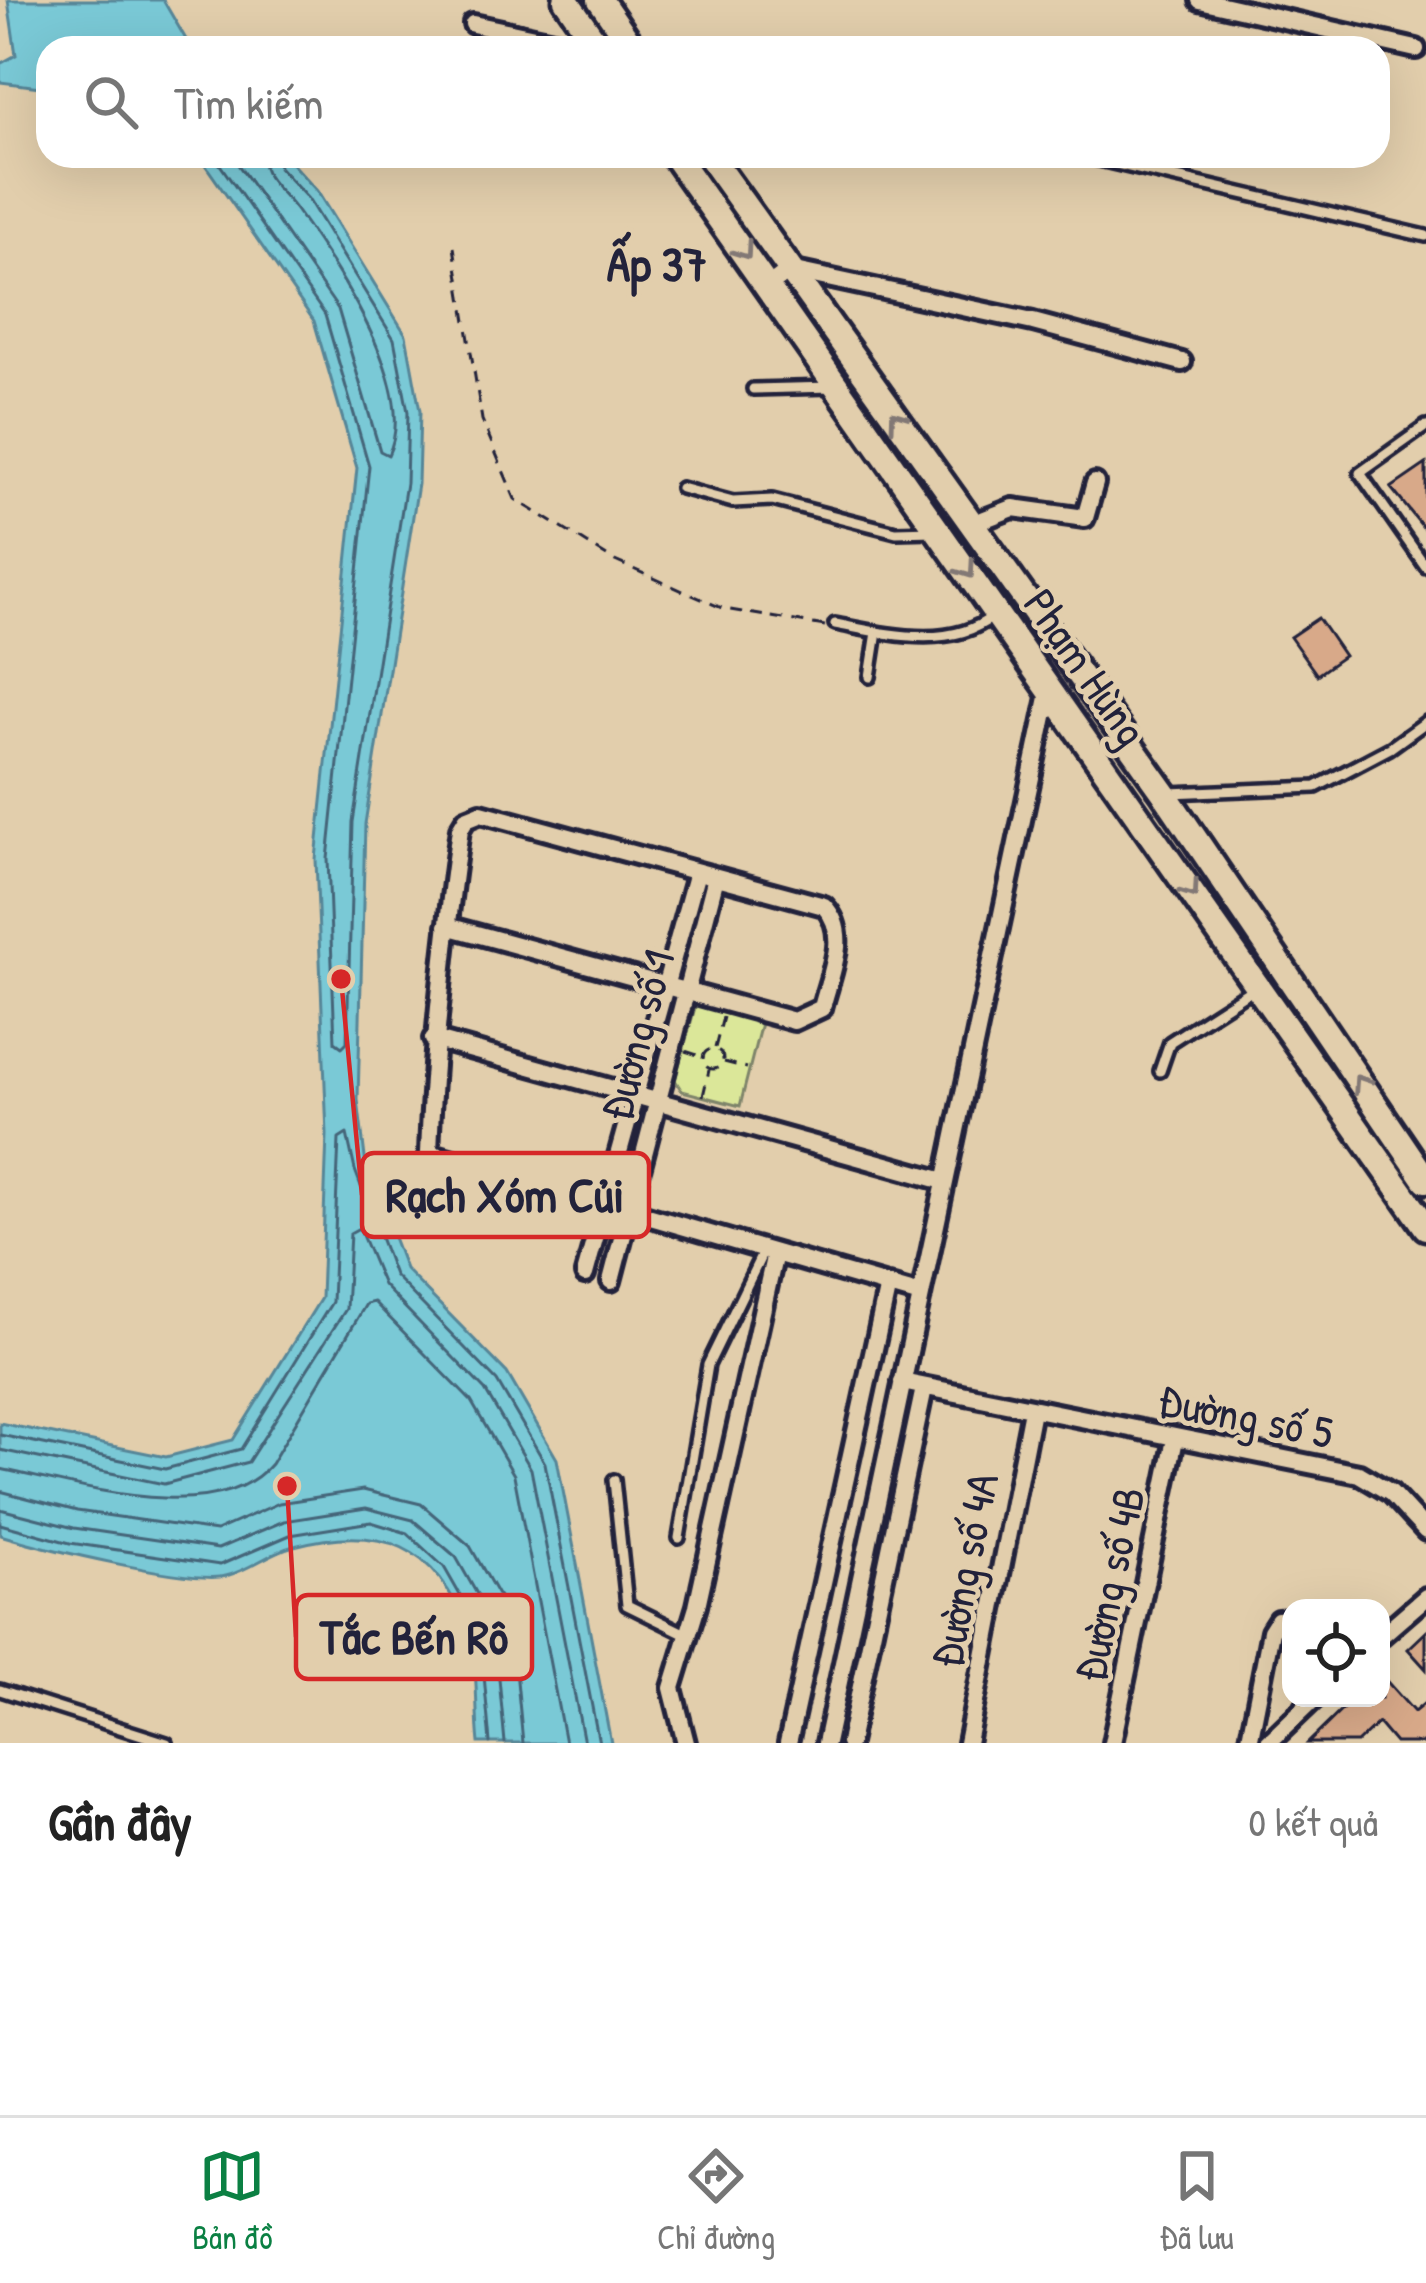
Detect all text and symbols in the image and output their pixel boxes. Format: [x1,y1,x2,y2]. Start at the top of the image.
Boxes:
search box [36,36,1390,168]
icon: search [78,69,144,135]
text: Tìm kiếm [174,72,323,133]
district label: Ấp 37 [607,231,707,297]
one-way arrow [730,238,752,260]
one-way arrow [889,411,911,432]
one-way arrow [953,557,975,578]
street label: Phạm Hùng [1010,576,1163,757]
one-way arrow [1176,877,1198,899]
street label: Đường số 1 [585,943,688,1127]
one-way arrow [1353,1074,1375,1096]
callout: Rạch Xóm Củi [362,1153,649,1237]
text: Rạch Xóm Củi [386,1162,624,1227]
street label: Đường số 5 [1154,1369,1339,1462]
street label: Đường số 4A [915,1468,1012,1672]
street label: Đường số 4B [1058,1481,1159,1687]
callout: Tắc Bến Rô [296,1595,532,1679]
map controls [1282,1599,1390,1707]
button: locate [1282,1599,1390,1707]
text: Tắc Bến Rô [319,1604,508,1669]
text: Gần đây [48,1787,192,1856]
text: 0 kết quả [1249,1795,1378,1848]
tab: Bản đồ [192,2143,273,2259]
tab: Chỉ đường [657,2143,775,2259]
tab: Đã lưu [1160,2143,1234,2259]

